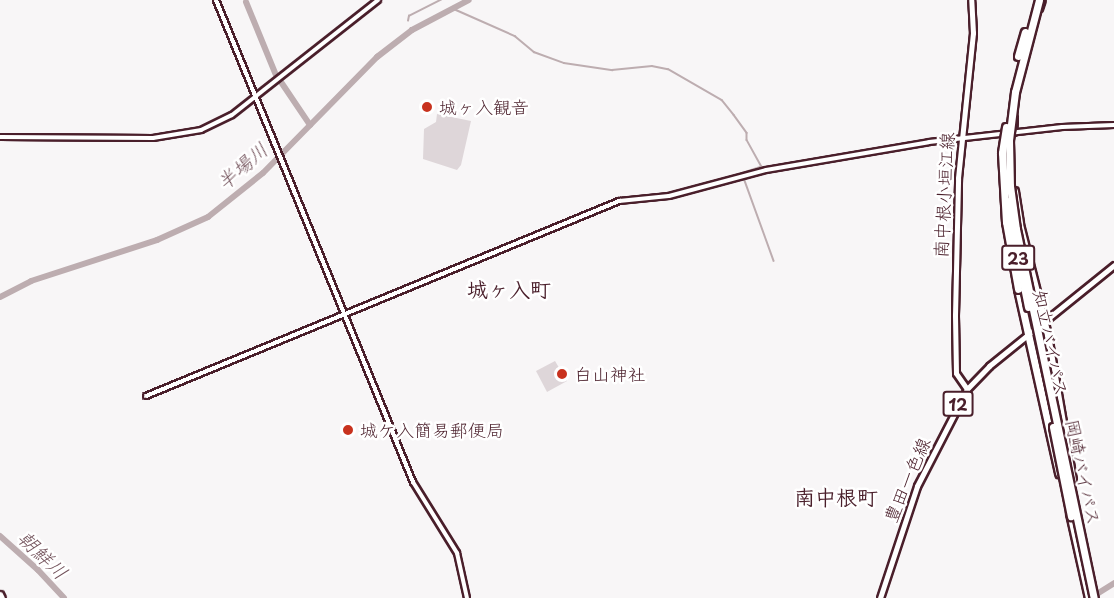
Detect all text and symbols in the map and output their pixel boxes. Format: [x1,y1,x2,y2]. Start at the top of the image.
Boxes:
place label: 城ヶ入観音 [439,96,529,118]
marker: 城ヶ入観音 [420,100,434,114]
street label: 南中根小垣江線 [930,132,958,258]
water label: 半場川 [211,137,273,195]
road number: 23 [1000,245,1036,271]
district label: 城ヶ入町 [467,275,551,301]
street label: 知立バイパス [1029,288,1073,398]
place label: 白山神社 [574,363,646,385]
marker: 白山神社 [555,367,569,381]
road number: 12 [942,391,974,417]
street label: 岡崎バイパス [1061,417,1105,527]
place label: 城ケ入簡易郵便局 [360,419,504,441]
marker: 城ケ入簡易郵便局 [341,423,355,437]
street label: 豊田一色線 [879,434,935,526]
district label: 南中根町 [794,483,878,509]
water label: 朝鮮川 [13,526,73,584]

